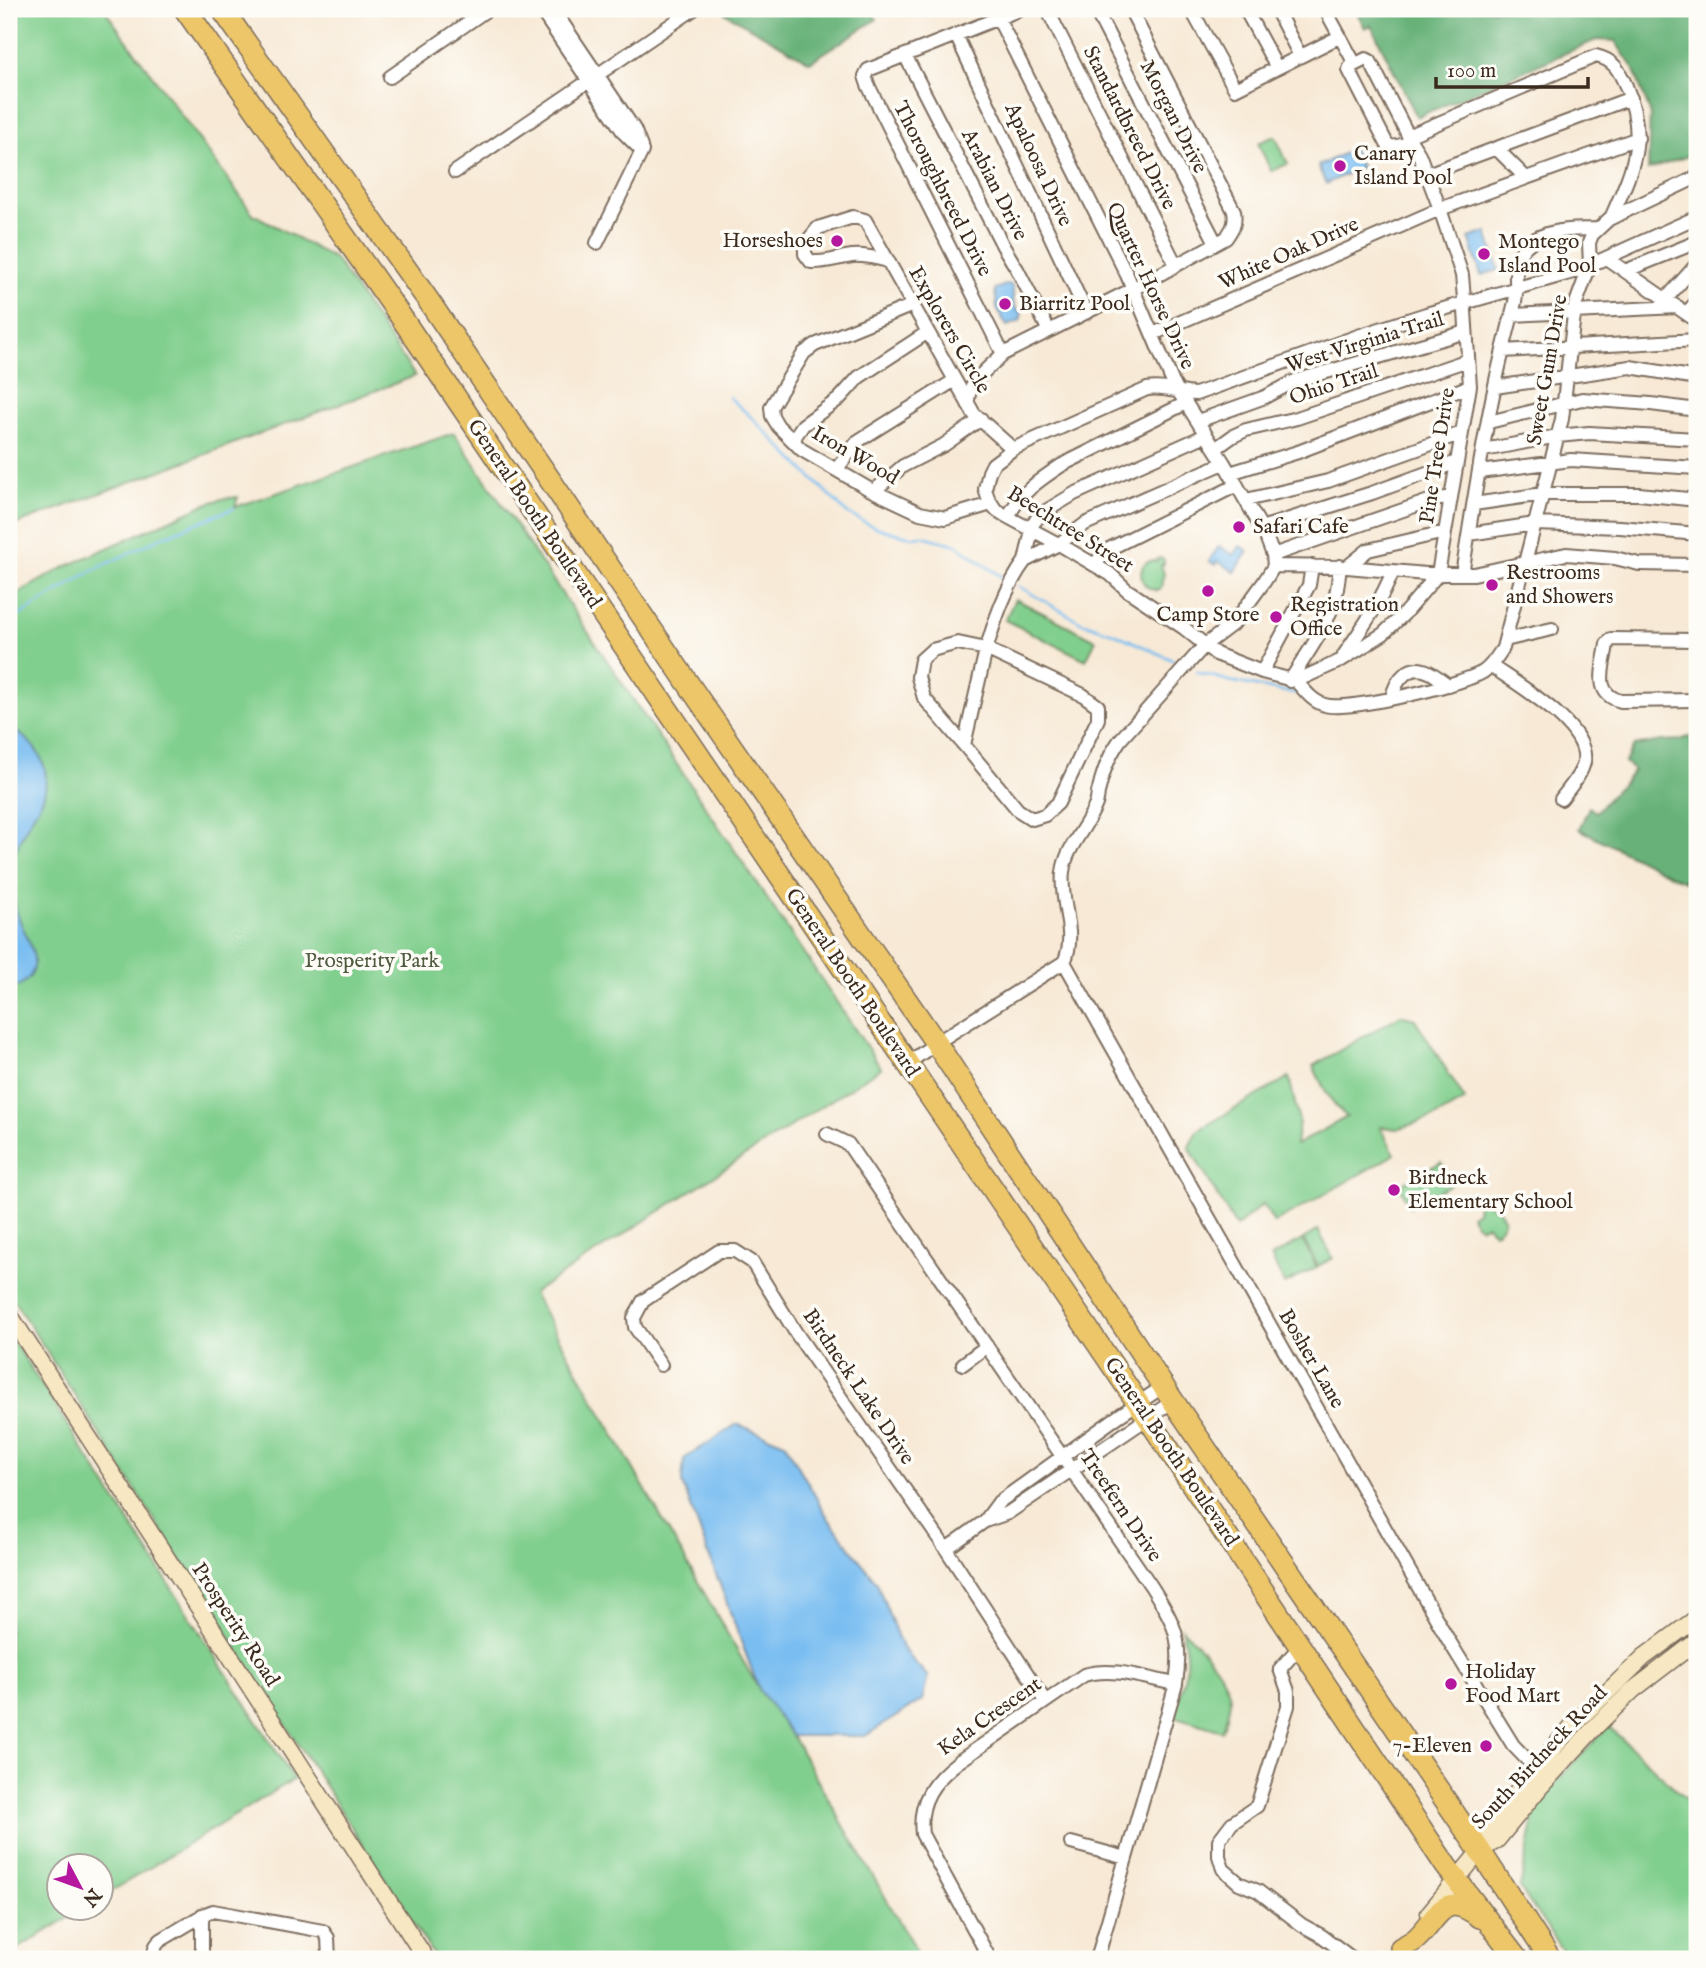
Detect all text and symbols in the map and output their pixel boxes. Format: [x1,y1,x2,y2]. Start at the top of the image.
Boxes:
street label: Standardbreed Drive [1076,42,1182,215]
scale bar [1436,46,1589,90]
street label: Morgan Drive [1133,56,1213,179]
text: 100 m [1447,58,1496,85]
street label: Thoroughbreed Drive [886,97,998,281]
street label: Apaloosa Drive [997,98,1078,231]
street label: Arabian Drive [954,124,1034,246]
place label: Canary Island Pool [1354,141,1453,192]
marker: Canary Island Pool [1332,158,1348,174]
street label: Quarter Horse Drive [1099,198,1201,374]
street label: White Oak Drive [1215,211,1363,297]
place label: Horseshoes [722,228,823,255]
place label: Montego Island Pool [1498,229,1597,280]
marker: Horseshoes [829,233,845,249]
marker: Montego Island Pool [1476,246,1492,262]
street label: Explorers Circle [902,262,997,399]
place label: Biarritz Pool [1019,291,1130,318]
street label: Sweet Gum Drive [1521,292,1575,447]
marker: Biarritz Pool [997,296,1013,312]
street label: West Virginia Trail [1283,306,1448,380]
street label: Ohio Trail [1286,358,1382,412]
street label: Pine Tree Drive [1414,386,1462,526]
street label: General Booth Boulevard [461,414,608,614]
street label: Iron Wood [806,420,904,492]
street label: Beechtree Street [1002,480,1138,580]
place label: Safari Cafe [1253,514,1349,541]
marker: Safari Cafe [1231,519,1247,535]
place label: Restrooms and Showers [1506,560,1613,611]
marker: Restrooms and Showers [1484,577,1500,593]
marker: Camp Store [1200,583,1216,599]
place label: Registration Office [1290,592,1399,643]
place label: Camp Store [1157,602,1260,629]
marker: Registration Office [1268,609,1284,625]
street label: General Booth Boulevard [779,883,926,1083]
park label: Prosperity Park [305,948,440,975]
place label: Birdneck Elementary School [1408,1165,1573,1216]
marker: Birdneck Elementary School [1386,1182,1402,1198]
street label: Birdneck Lake Drive [796,1304,920,1470]
street label: Bosher Lane [1272,1304,1350,1414]
street label: General Booth Boulevard [1098,1352,1245,1552]
street label: Treefern Drive [1072,1444,1168,1568]
street label: Prosperity Road [185,1558,286,1693]
place label: Holiday Food Mart [1465,1659,1560,1710]
street label: Kela Crescent [933,1671,1047,1763]
marker: Holiday Food Mart [1443,1676,1459,1692]
street label: South Birdneck Road [1466,1680,1614,1836]
place label: 7-Eleven [1393,1733,1472,1760]
marker: 7-Eleven [1478,1738,1494,1754]
north arrow [46,1853,116,1923]
text: N [77,1882,106,1911]

